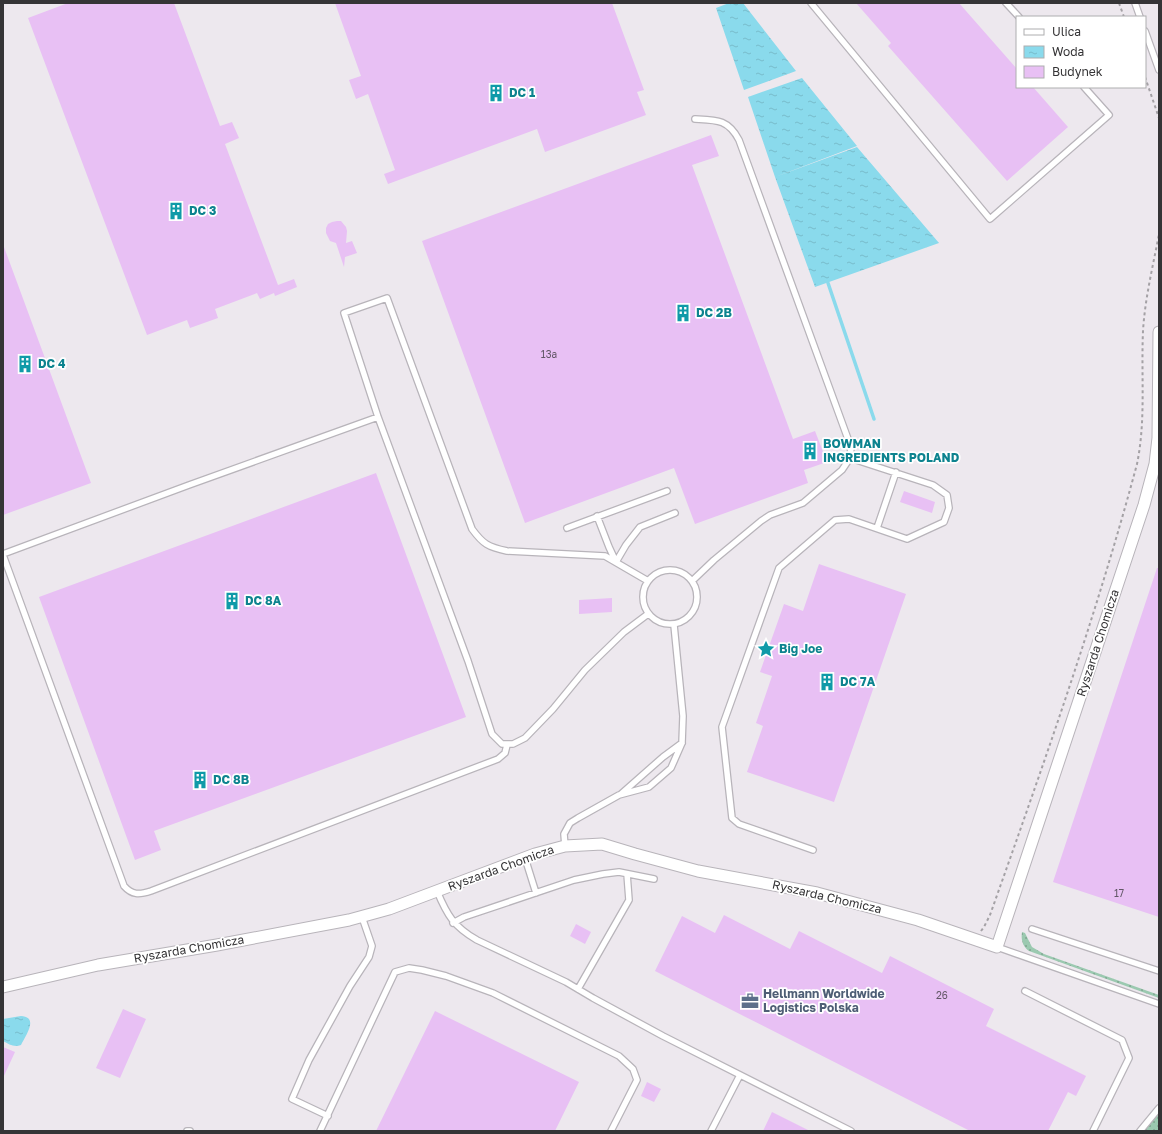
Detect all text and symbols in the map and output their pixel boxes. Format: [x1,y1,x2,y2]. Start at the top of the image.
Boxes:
legend [1016,16,1146,88]
text: Ulica [1052,24,1081,39]
text: Woda [1052,44,1084,59]
text: Budynek [1052,64,1103,79]
building icon: DC 1 [486,83,506,103]
place label: DC 1 [509,85,535,100]
building icon: DC 3 [166,201,186,221]
place label: DC 3 [189,203,216,218]
building icon: DC 2B [673,303,693,323]
place label: DC 2B [696,305,732,320]
house number: 13a [541,348,557,360]
building icon: DC 4 [15,354,35,374]
place label: DC 4 [38,356,66,371]
place label: BOWMAN INGREDIENTS POLAND [823,436,960,465]
building icon: BOWMAN INGREDIENTS POLAND [800,441,820,461]
street label: Ryszarda Chomicza [1073,587,1122,698]
building icon: DC 8A [222,591,242,611]
place label: DC 8A [245,593,282,608]
place icon: Big Joe [756,639,776,659]
place label: Big Joe [779,641,822,656]
building icon: DC 7A [817,672,837,692]
place label: DC 7A [840,674,876,689]
building icon: DC 8B [190,770,210,790]
place label: DC 8B [213,772,250,787]
street label: Ryszarda Chomicza [446,841,556,894]
street label: Ryszarda Chomicza [771,877,883,916]
house number: 17 [1114,887,1124,899]
street label: Ryszarda Chomicza [133,931,245,966]
place label: Hellmann Worldwide Logistics Polska [763,986,885,1015]
house number: 26 [936,989,948,1001]
office icon: Hellmann Worldwide Logistics Polska [740,991,760,1011]

